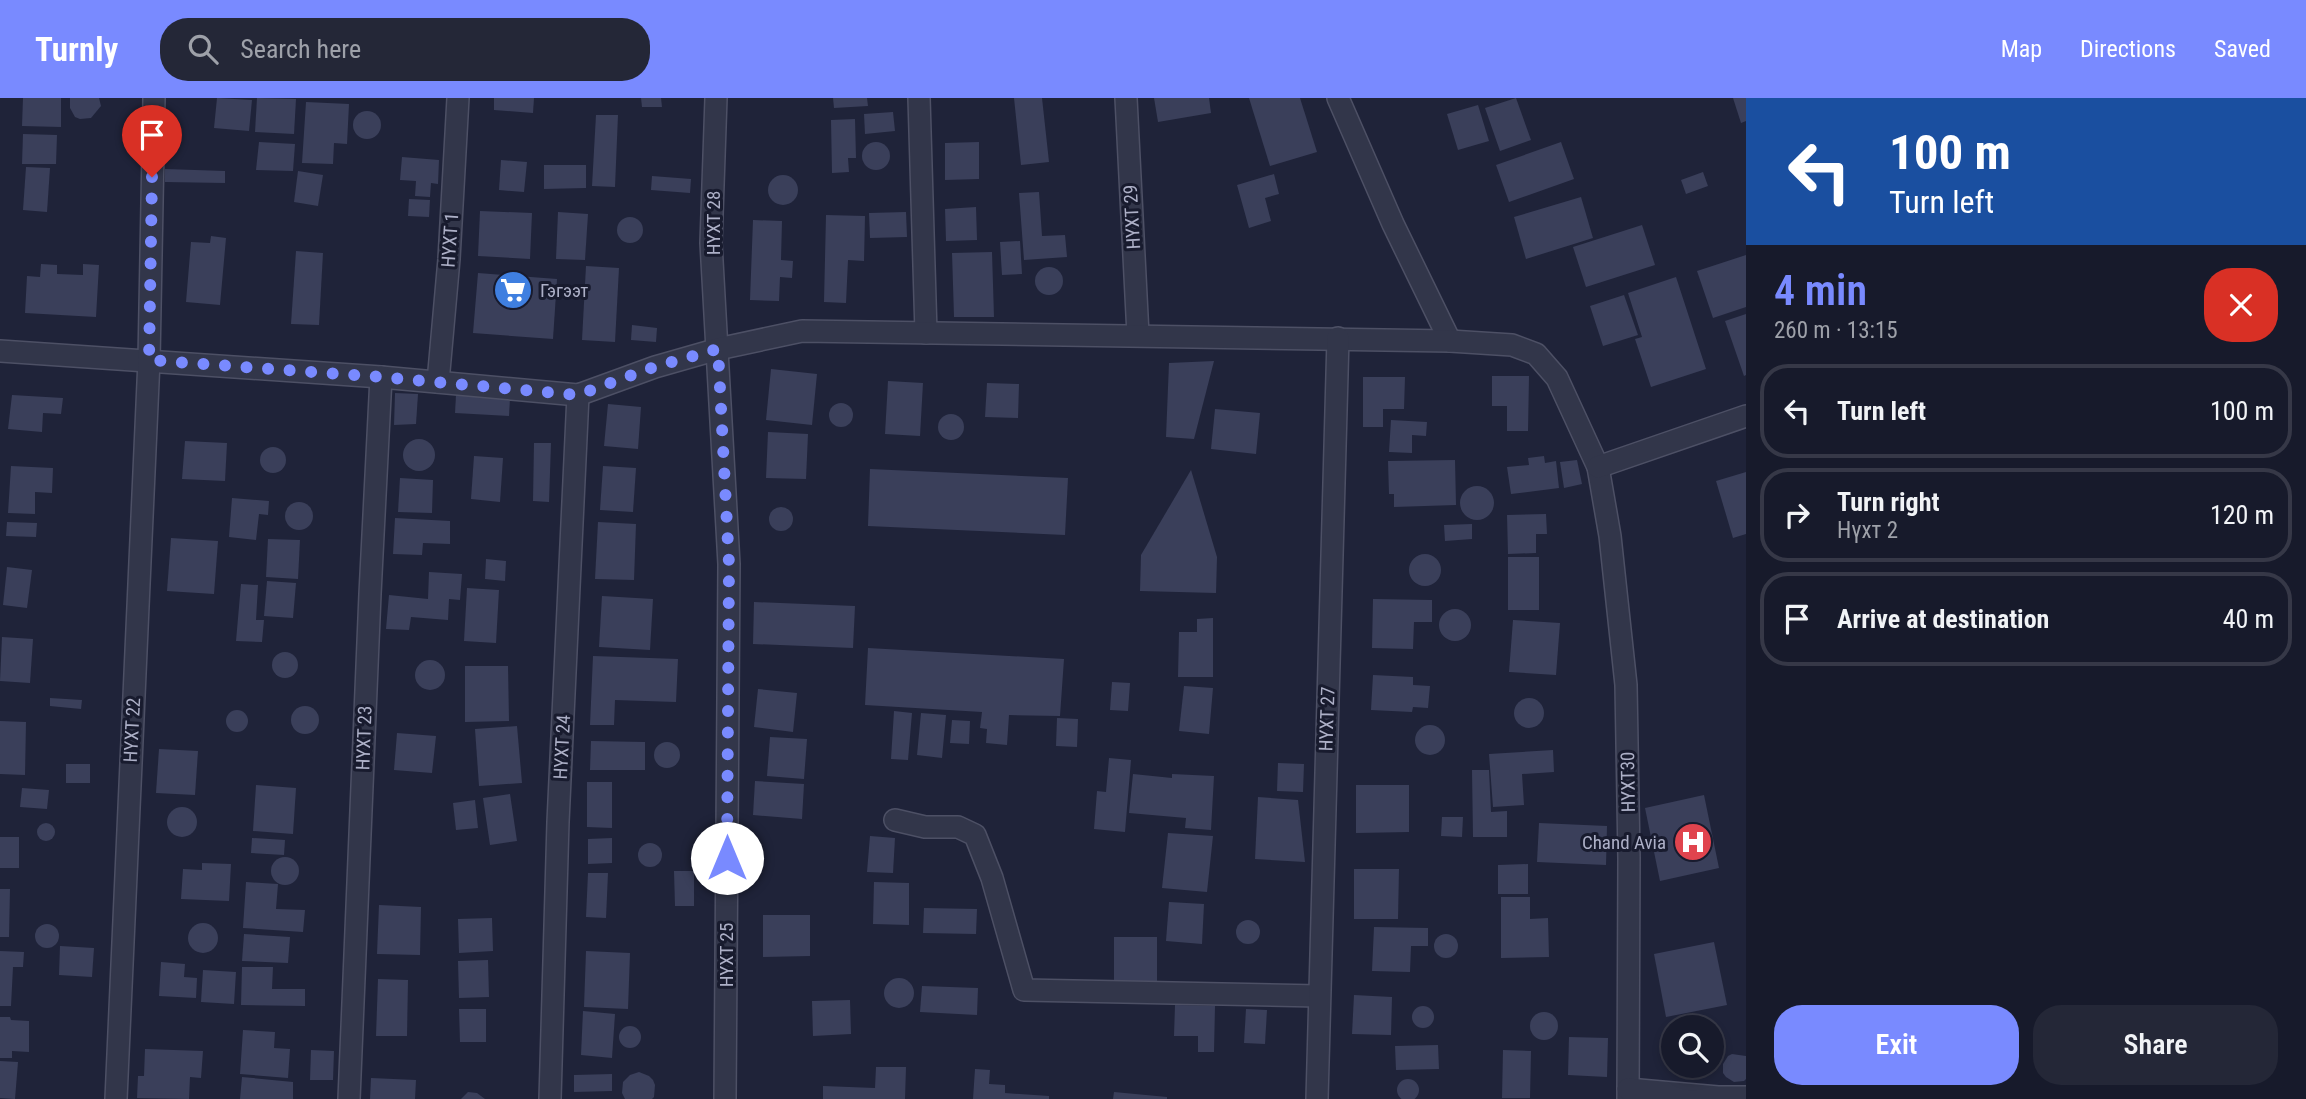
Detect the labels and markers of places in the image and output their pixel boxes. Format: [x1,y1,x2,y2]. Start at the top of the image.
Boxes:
pin [122,105,182,177]
supermarket icon: Гэгээт [492,269,534,311]
place label: Гэгээт [540,279,588,302]
hospital icon: Chand Avia [1672,821,1714,863]
place label: Chand Avia [1582,831,1666,854]

